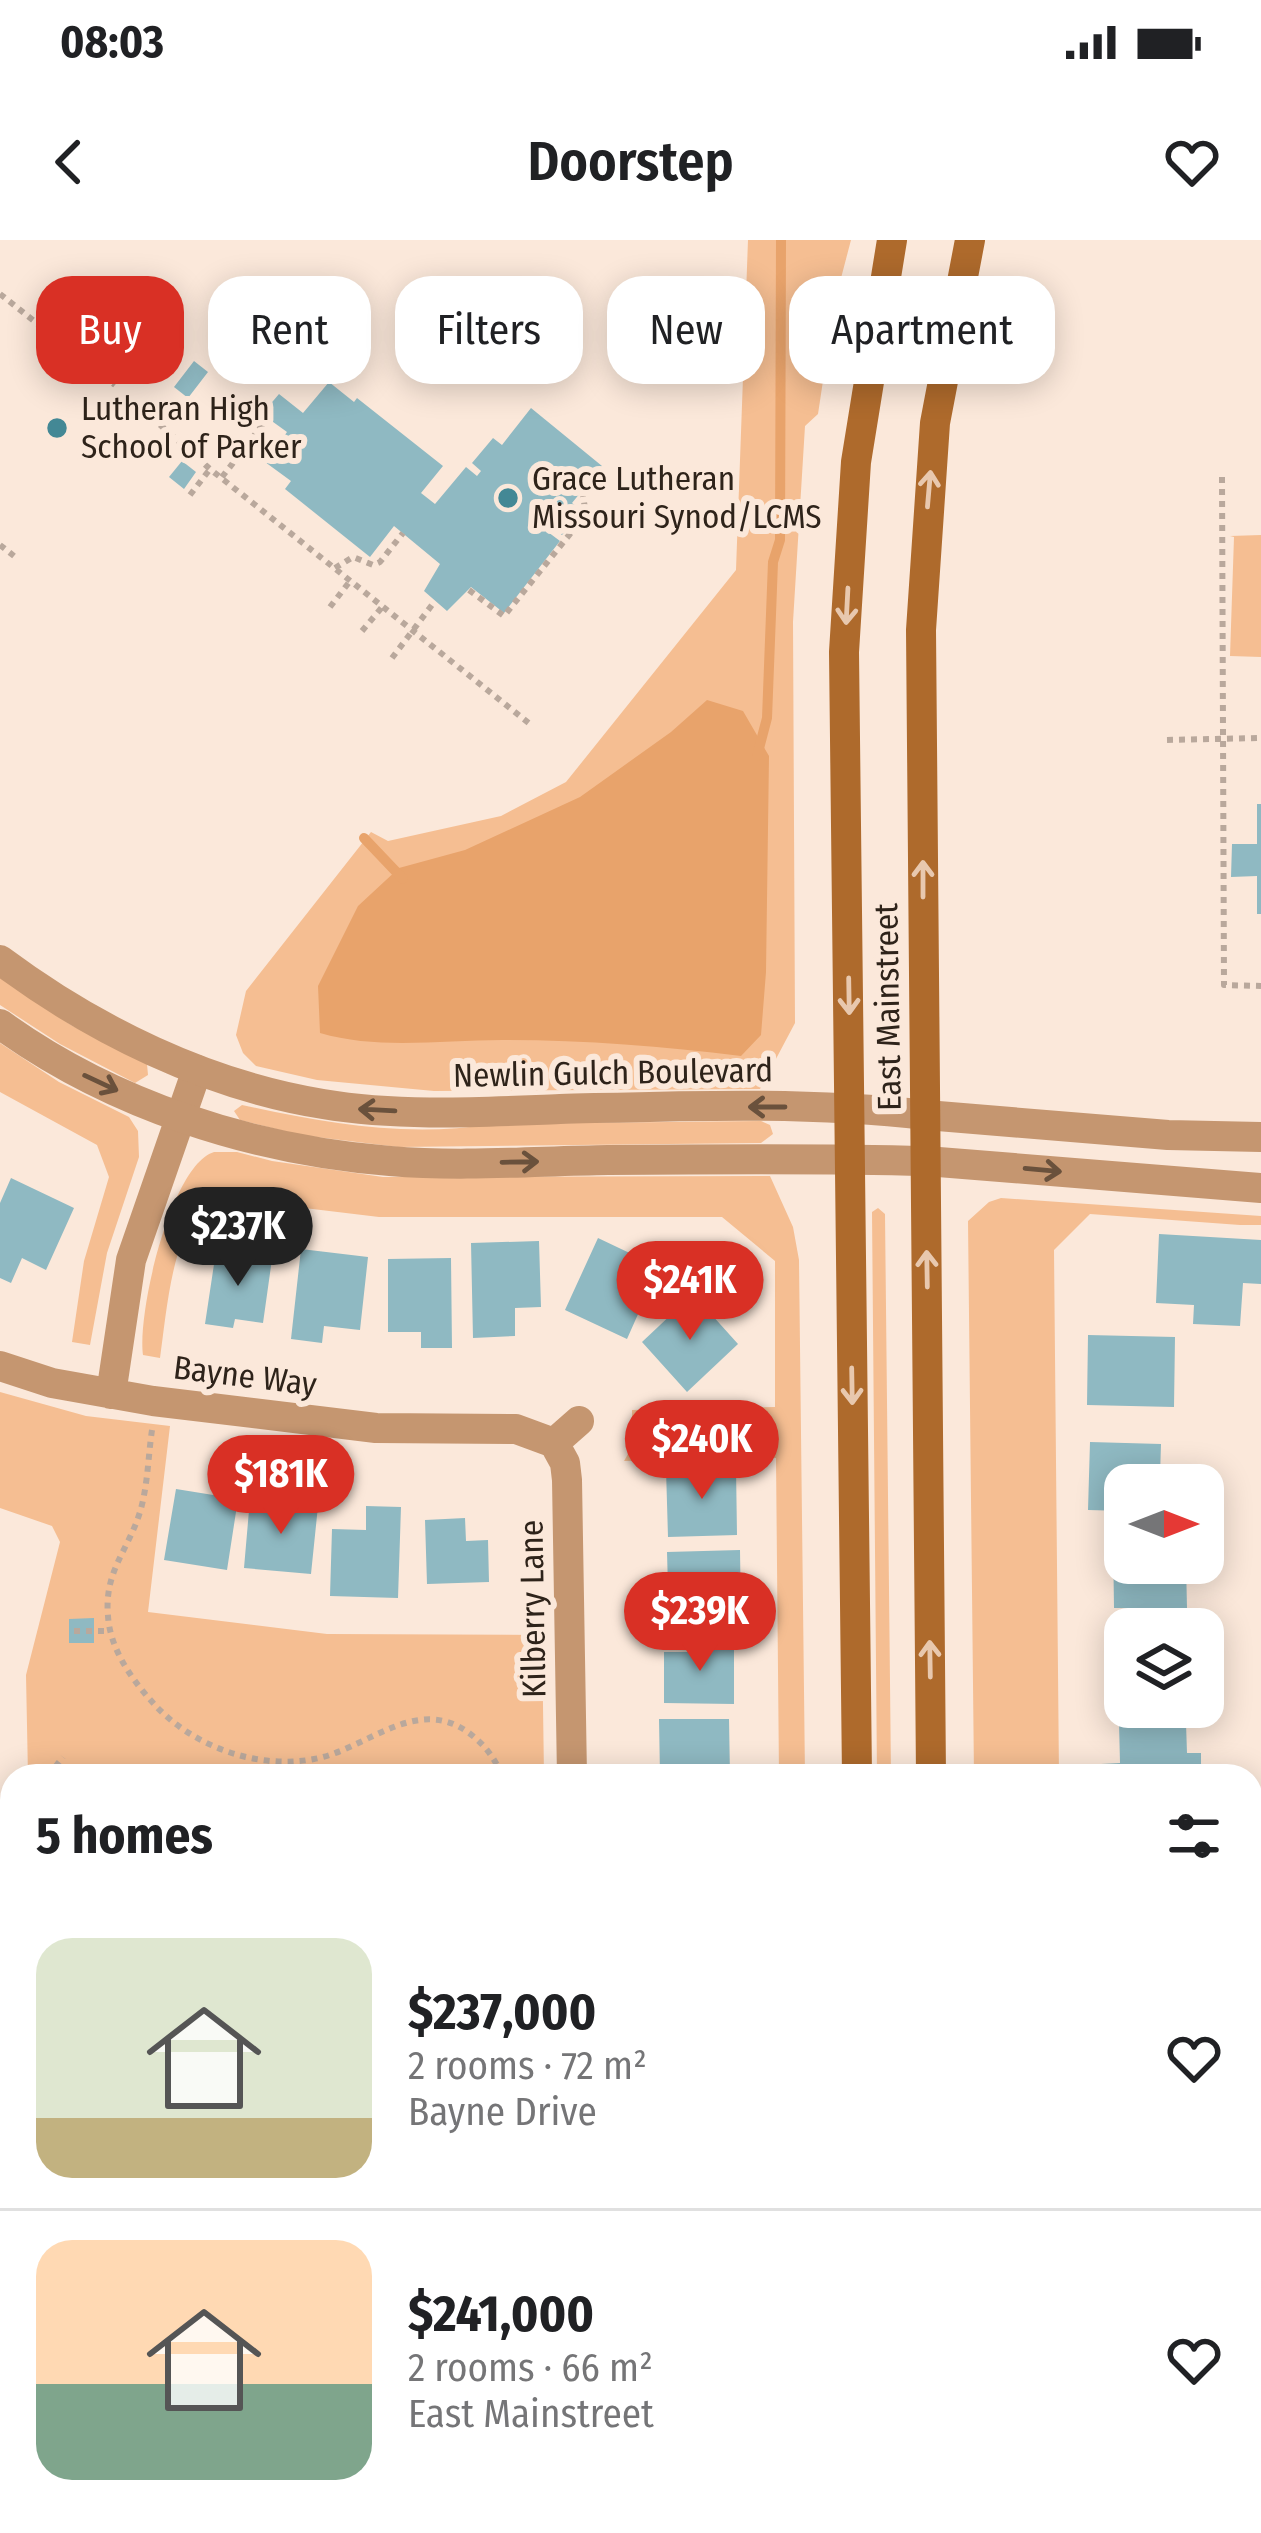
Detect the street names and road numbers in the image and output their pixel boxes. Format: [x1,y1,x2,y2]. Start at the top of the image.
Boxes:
street label: East Mainstreet [866,903,910,1111]
street label: Newlin Gulch Boulevard [453,1050,773,1096]
street label: Bayne Way [171,1347,319,1405]
street label: Kilberry Lane [511,1520,555,1698]

